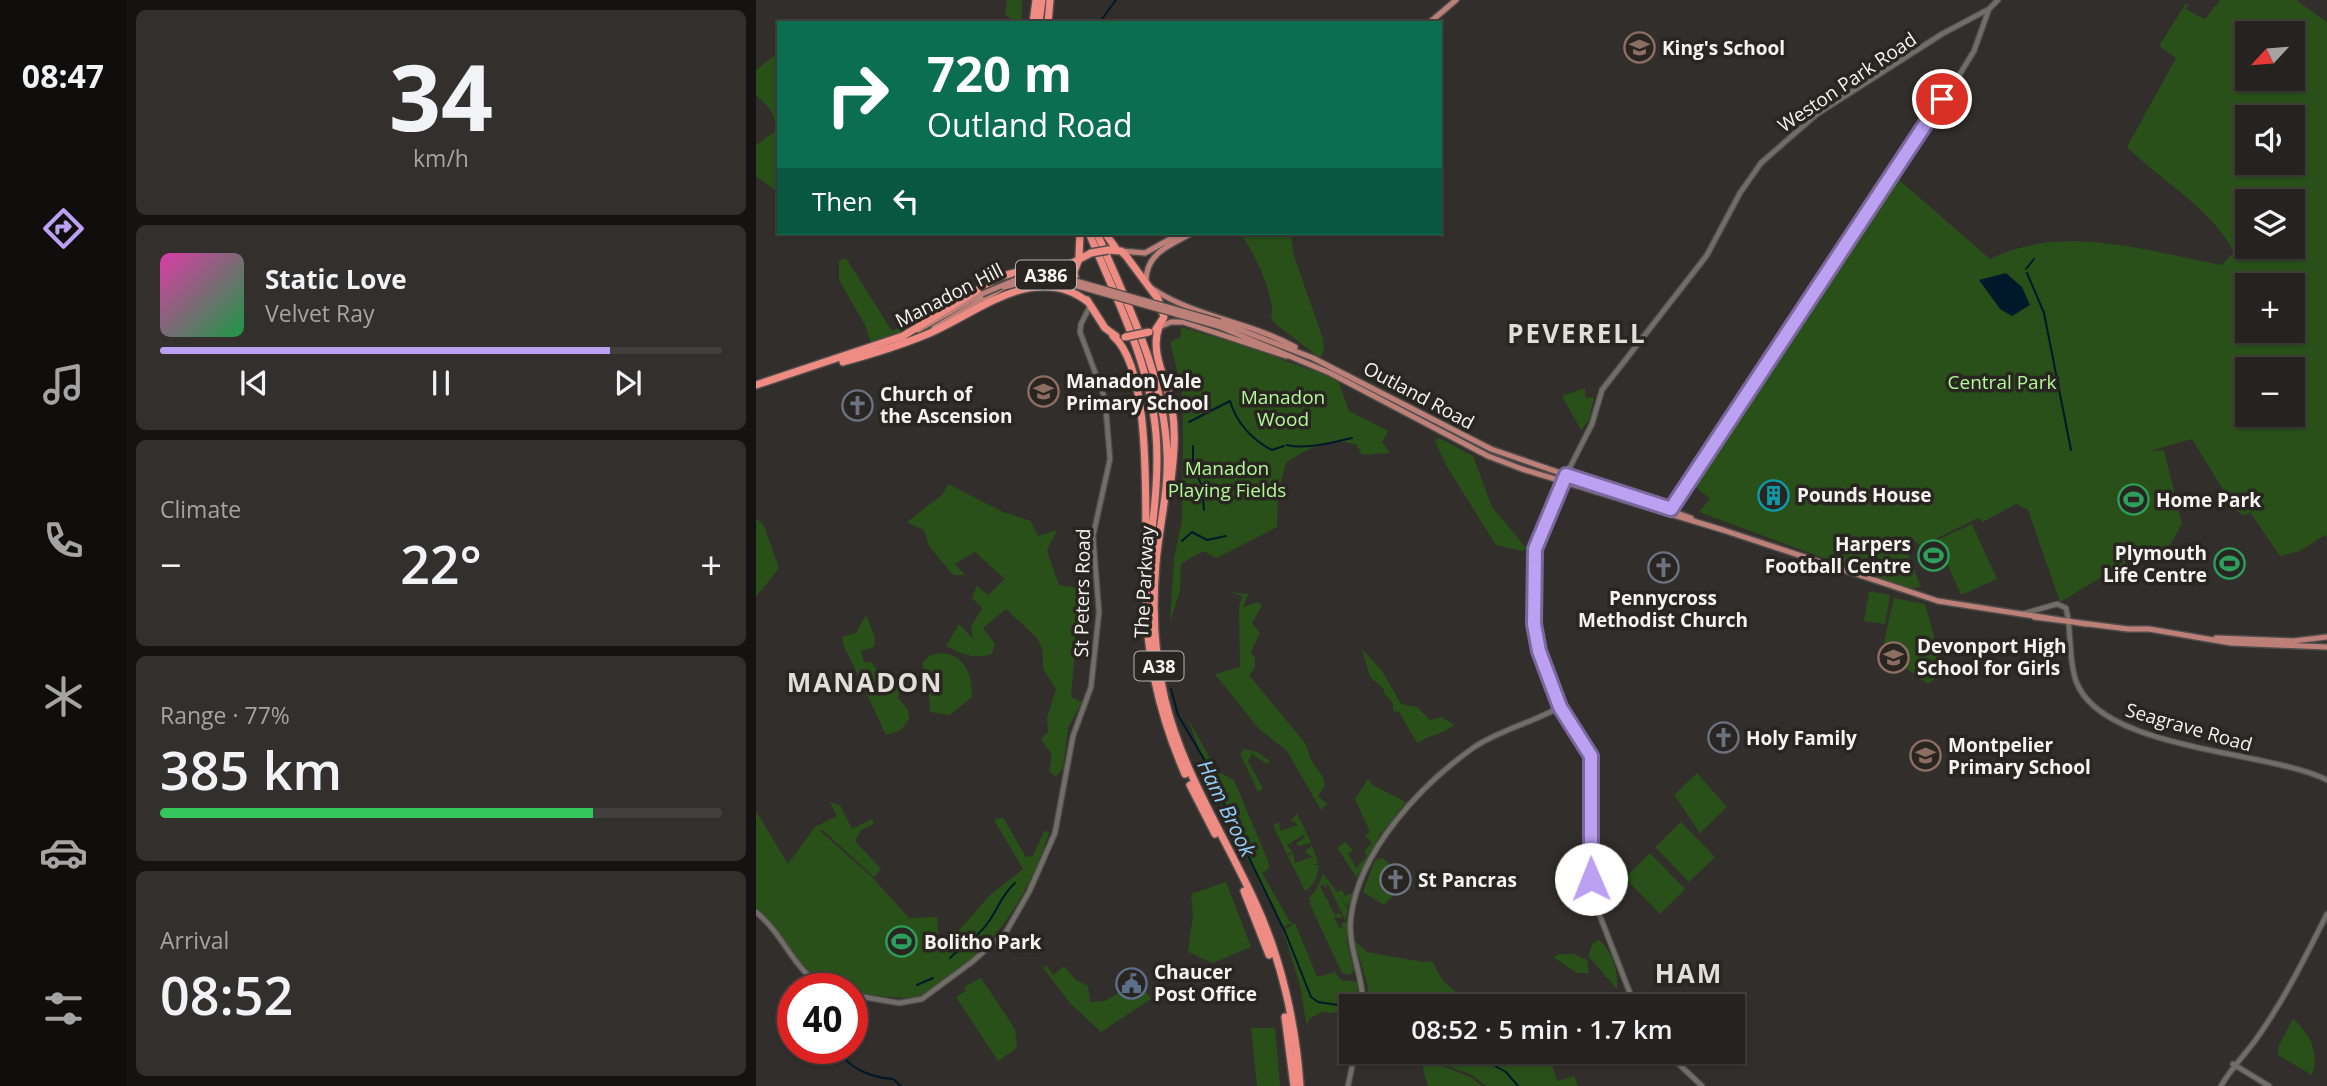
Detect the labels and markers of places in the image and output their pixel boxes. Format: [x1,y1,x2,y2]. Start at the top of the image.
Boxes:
school or university icon: King's School [1622,31,1656,65]
place label: King's School [1662,35,1785,61]
pin [1912,69,1972,129]
place label: Manadon Vale Primary School [1066,368,1209,416]
school or university icon: Manadon Vale Primary School [1026,375,1060,409]
place label: Church of the Ascension [880,381,1012,429]
church icon: Church of the Ascension [840,388,874,422]
building icon: Pounds House [1757,478,1791,512]
place label: Pounds House [1797,482,1932,508]
sports icon: Home Park [2116,483,2150,517]
place label: Home Park [2156,487,2261,513]
place label: Harpers Football Centre [1765,531,1911,579]
sports icon: Harpers Football Centre [1917,538,1951,572]
place label: Plymouth Life Centre [2103,540,2207,588]
sports icon: Plymouth Life Centre [2213,547,2247,581]
church icon: Pennycross Methodist Church [1646,550,1680,584]
place label: Pennycross Methodist Church [1578,585,1748,633]
place label: Devonport High School for Girls [1917,633,2067,681]
school or university icon: Devonport High School for Girls [1877,640,1911,674]
church icon: Holy Family [1706,721,1740,755]
place label: Holy Family [1746,725,1857,751]
place label: Montpelier Primary School [1948,732,2091,780]
school or university icon: Montpelier Primary School [1908,739,1942,773]
church icon: St Pancras [1378,863,1412,897]
place label: St Pancras [1418,867,1517,893]
sports icon: Bolitho Park [884,925,918,959]
place label: Bolitho Park [924,929,1042,955]
place label: Chaucer Post Office [1154,959,1257,1007]
public building icon: Chaucer Post Office [1114,966,1148,1000]

